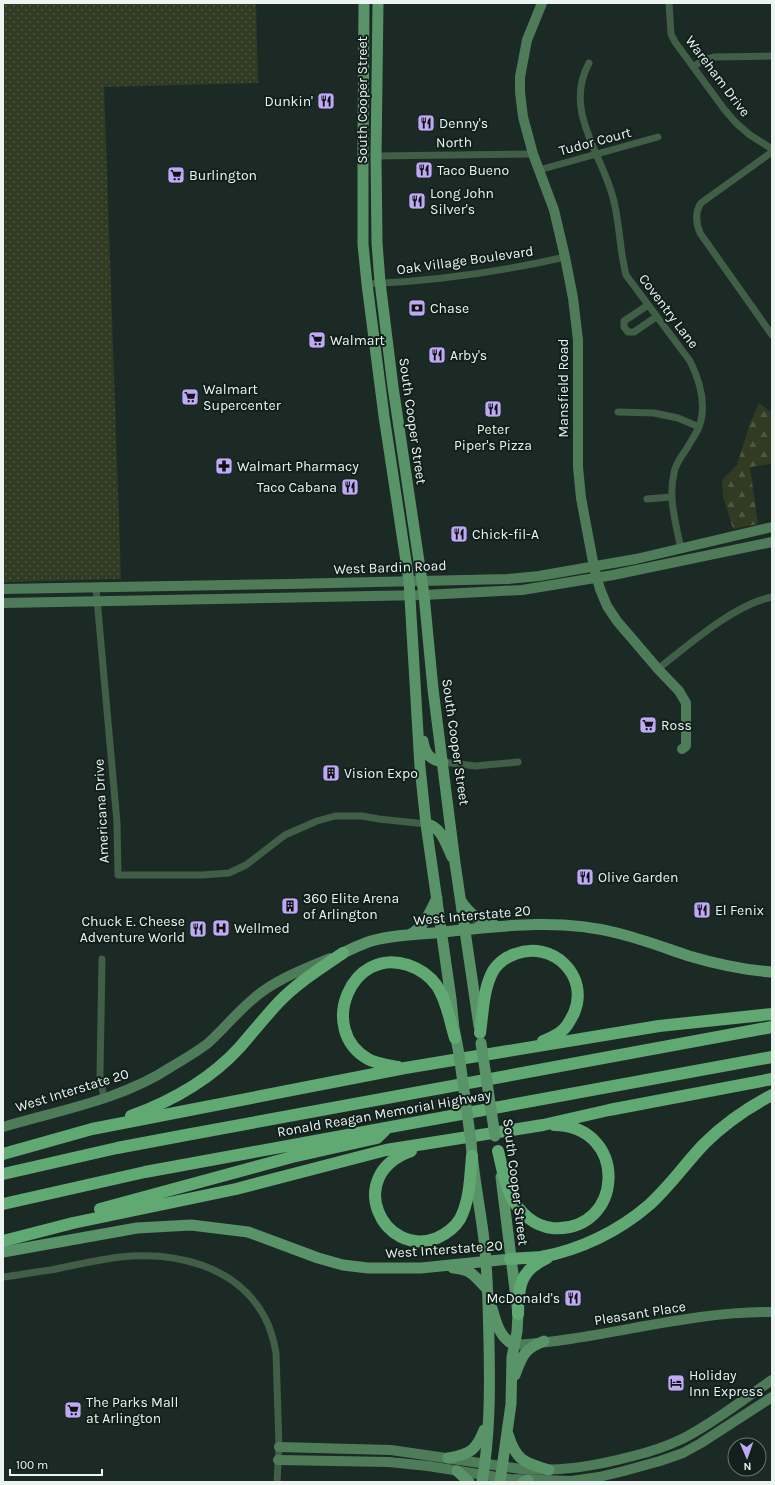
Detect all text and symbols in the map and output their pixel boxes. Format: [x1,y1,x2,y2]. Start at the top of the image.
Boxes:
street label: Wareham Drive [682,32,754,120]
street label: South Cooper Street [354,36,371,164]
restaurant icon: Dunkin' [316,91,336,111]
place label: Dunkin' [264,93,313,110]
restaurant icon: Denny's [416,113,436,133]
place label: Denny's [439,115,488,132]
street label: Tudor Court [557,124,633,159]
street label: North [436,134,472,151]
restaurant icon: Taco Bueno [414,160,434,180]
place label: Taco Bueno [437,162,509,179]
supermarket icon: Burlington [166,165,186,185]
place label: Burlington [189,167,257,184]
place label: Long John Silver's [430,185,494,218]
restaurant icon: Long John Silver's [407,191,427,211]
street label: Oak Village Boulevard [396,242,535,279]
street label: Coventry Lane [635,271,702,352]
bank icon: Chase [407,298,427,318]
place label: Chase [430,300,469,317]
supermarket icon: Walmart [307,330,327,350]
place label: Walmart [330,332,385,349]
street label: Mansfield Road [555,338,572,438]
restaurant icon: Arby's [427,345,447,365]
place label: Arby's [450,347,487,364]
street label: South Cooper Street [395,357,430,485]
place label: Walmart Supercenter [203,381,282,414]
supermarket icon: Walmart Supercenter [180,387,200,407]
restaurant icon: Peter Piper's Pizza [483,399,503,419]
place label: Peter Piper's Pizza [454,421,532,454]
pharmacy icon: Walmart Pharmacy [214,456,234,476]
place label: Walmart Pharmacy [237,458,359,475]
restaurant icon: Taco Cabana [340,477,360,497]
place label: Taco Cabana [257,479,337,496]
restaurant icon: Chick-fil-A [449,524,469,544]
place label: Chick-fil-A [472,526,539,543]
street label: West Bardin Road [333,557,447,578]
street label: South Cooper Street [438,678,473,806]
supermarket icon: Ross [638,715,658,735]
place label: Ross [661,717,692,734]
street label: Americana Drive [90,758,113,864]
building icon: Vision Expo [321,763,341,783]
place label: Vision Expo [344,765,418,782]
restaurant icon: Olive Garden [575,867,595,887]
place label: Olive Garden [598,869,678,886]
place label: 360 Elite Arena of Arlington [303,890,399,923]
building icon: 360 Elite Arena of Arlington [280,896,300,916]
restaurant icon: El Fenix [692,900,712,920]
street label: West Interstate 20 [413,902,531,929]
place label: El Fenix [715,902,764,919]
place label: Chuck E. Cheese Adventure World [80,913,185,946]
hospital icon: Wellmed [211,918,231,938]
restaurant icon: Chuck E. Cheese Adventure World [188,919,208,939]
place label: Wellmed [234,920,290,937]
street label: West Interstate 20 [13,1065,131,1116]
street label: Ronald Reagan Memorial Highway [276,1086,493,1141]
street label: South Cooper Street [499,1118,532,1246]
street label: West Interstate 20 [385,1237,503,1262]
restaurant icon: McDonald's [563,1288,583,1308]
place label: McDonald's [486,1290,560,1307]
street label: Pleasant Place [593,1298,687,1329]
place label: Holiday Inn Express [689,1367,763,1400]
hotel icon: Holiday Inn Express [666,1373,686,1393]
place label: The Parks Mall at Arlington [86,1394,178,1427]
supermarket icon: The Parks Mall at Arlington [63,1400,83,1420]
north arrow [727,1437,767,1477]
scale bar [10,1451,102,1477]
text: 100 m [16,1458,48,1472]
text: N [743,1460,752,1473]

